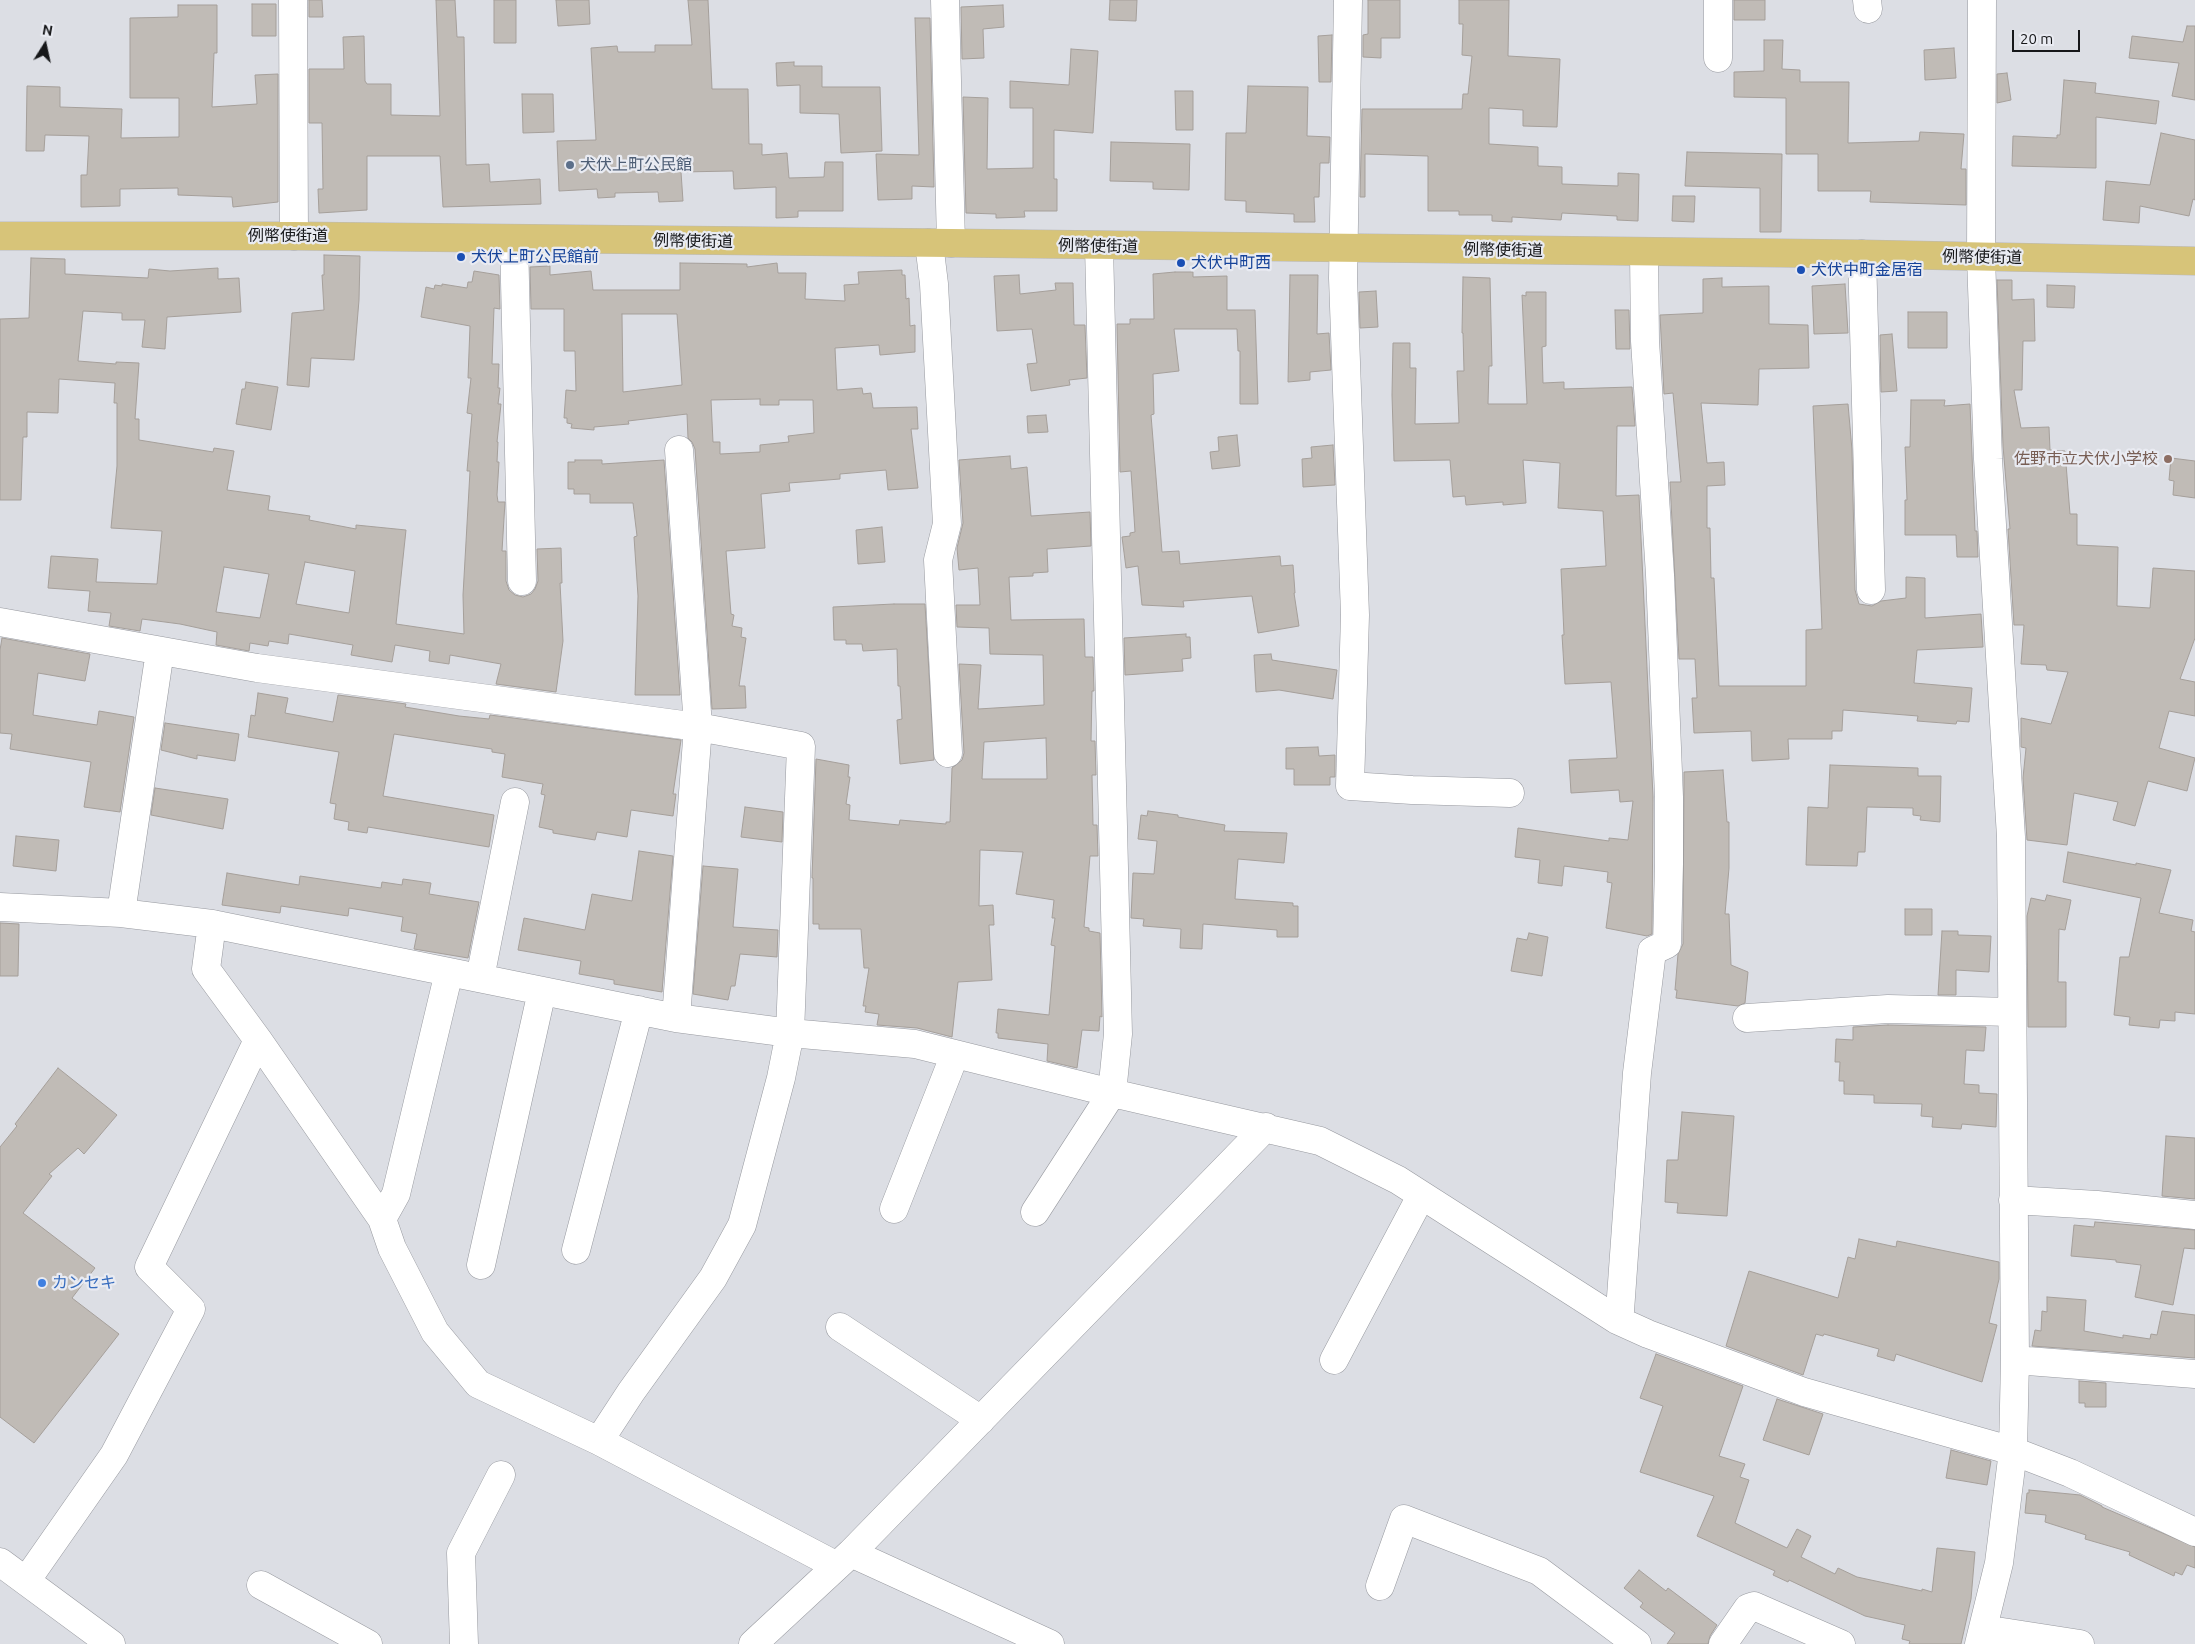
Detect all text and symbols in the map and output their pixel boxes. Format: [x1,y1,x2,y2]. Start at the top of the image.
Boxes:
north arrow [20,20,70,70]
scale bar [2015,20,2082,52]
text: N [41,21,54,39]
text: 20 m [2020,30,2053,47]
place label: 犬伏上町公民館 [580,155,692,175]
marker: 犬伏上町公民館 [564,159,576,171]
street label: 例幣使街道 [248,226,328,246]
street label: 例幣使街道 [653,231,733,251]
street label: 例幣使街道 [1058,236,1138,256]
street label: 例幣使街道 [1463,240,1543,260]
place label: 犬伏上町公民館前 [471,247,599,267]
street label: 例幣使街道 [1942,247,2022,267]
marker: 犬伏上町公民館前 [455,251,467,263]
place label: 犬伏中町西 [1191,253,1271,273]
marker: 犬伏中町西 [1175,257,1187,269]
place label: 犬伏中町金居宿 [1811,260,1923,280]
marker: 犬伏中町金居宿 [1795,264,1807,276]
place label: 佐野市立犬伏小学校 [2014,449,2158,469]
marker: 佐野市立犬伏小学校 [2162,453,2174,465]
place label: カンセキ [52,1273,116,1293]
marker: カンセキ [36,1277,48,1289]

